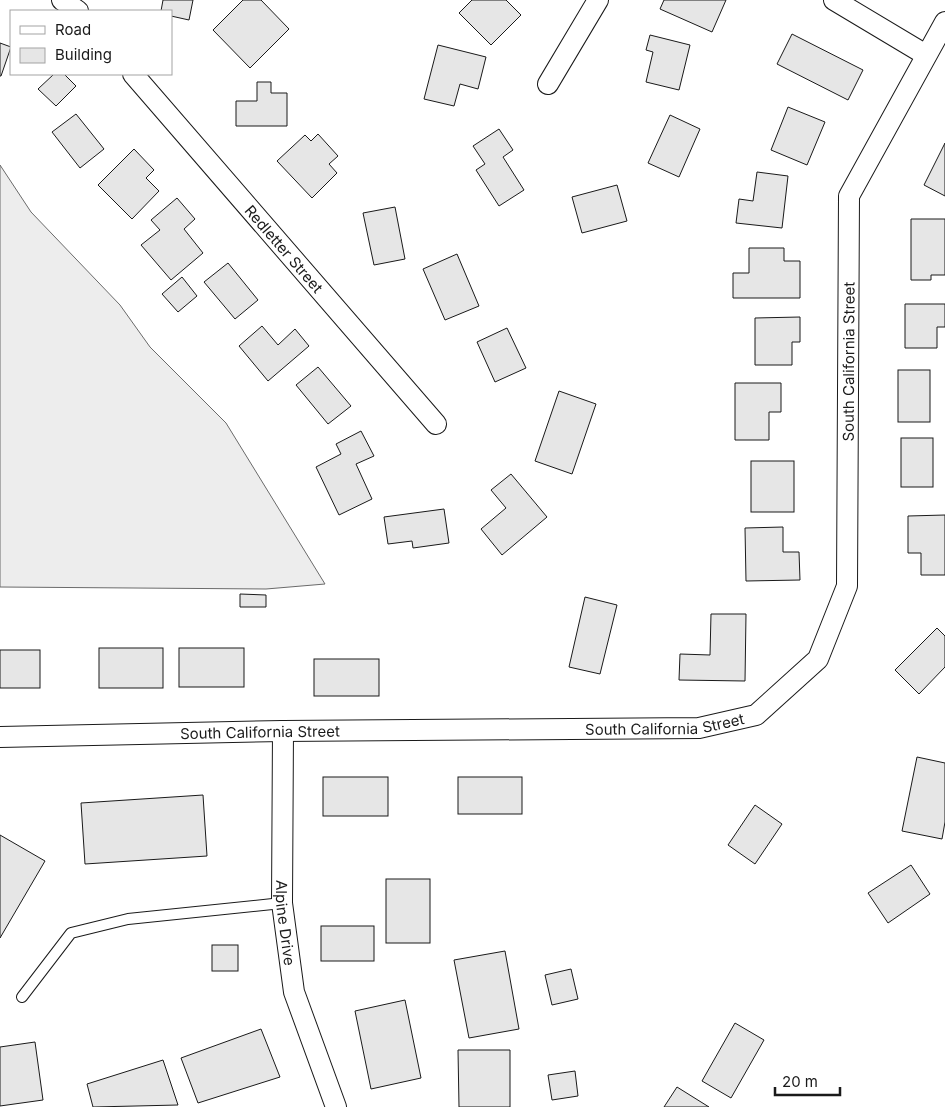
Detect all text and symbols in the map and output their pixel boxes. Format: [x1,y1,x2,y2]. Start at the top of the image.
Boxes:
legend [10,10,172,75]
text: Road [55,20,91,39]
text: Building [55,45,112,64]
street label: Redletter Street [241,201,327,297]
street label: South California Street [838,282,858,442]
street label: South California Street [585,709,746,738]
street label: South California Street [180,721,340,743]
street label: Alpine Drive [272,880,300,967]
scale bar [775,1064,840,1096]
text: 20 m [782,1072,818,1091]

